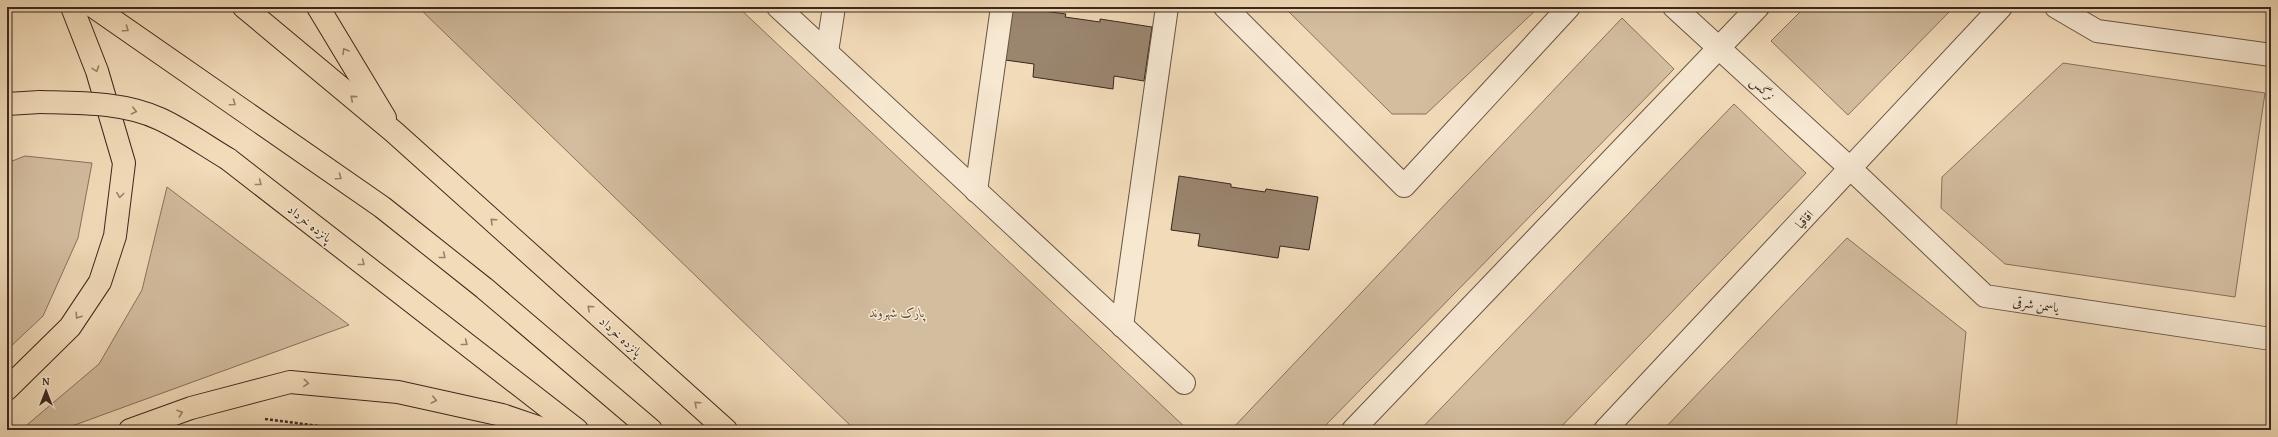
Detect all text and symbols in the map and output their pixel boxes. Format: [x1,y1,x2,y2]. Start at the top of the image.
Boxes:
one-way arrow [122,24,129,32]
one-way arrow [342,48,350,55]
one-way arrow [91,66,100,73]
street label: نرگس [1746,72,1779,105]
one-way arrow [351,96,358,103]
one-way arrow [228,98,235,105]
one-way arrow [131,106,137,114]
one-way arrow [335,172,342,179]
one-way arrow [255,179,262,186]
one-way arrow [116,192,125,198]
street label: پانزده خرداد [283,200,336,247]
street label: اقاقیا [1791,206,1818,233]
one-way arrow [490,218,498,226]
one-way arrow [439,251,446,258]
one-way arrow [358,258,365,265]
street label: یاسمن شرقی [2012,292,2062,317]
park label: پارک شهروند [869,303,926,322]
one-way arrow [587,305,595,312]
one-way arrow [76,311,83,318]
street label: پانزده خرداد [595,312,647,361]
one-way arrow [460,338,467,345]
north arrow [26,371,66,411]
text: N [42,373,50,389]
one-way arrow [303,379,309,388]
one-way arrow [431,395,437,403]
one-way arrow [694,401,702,409]
one-way arrow [176,409,183,417]

